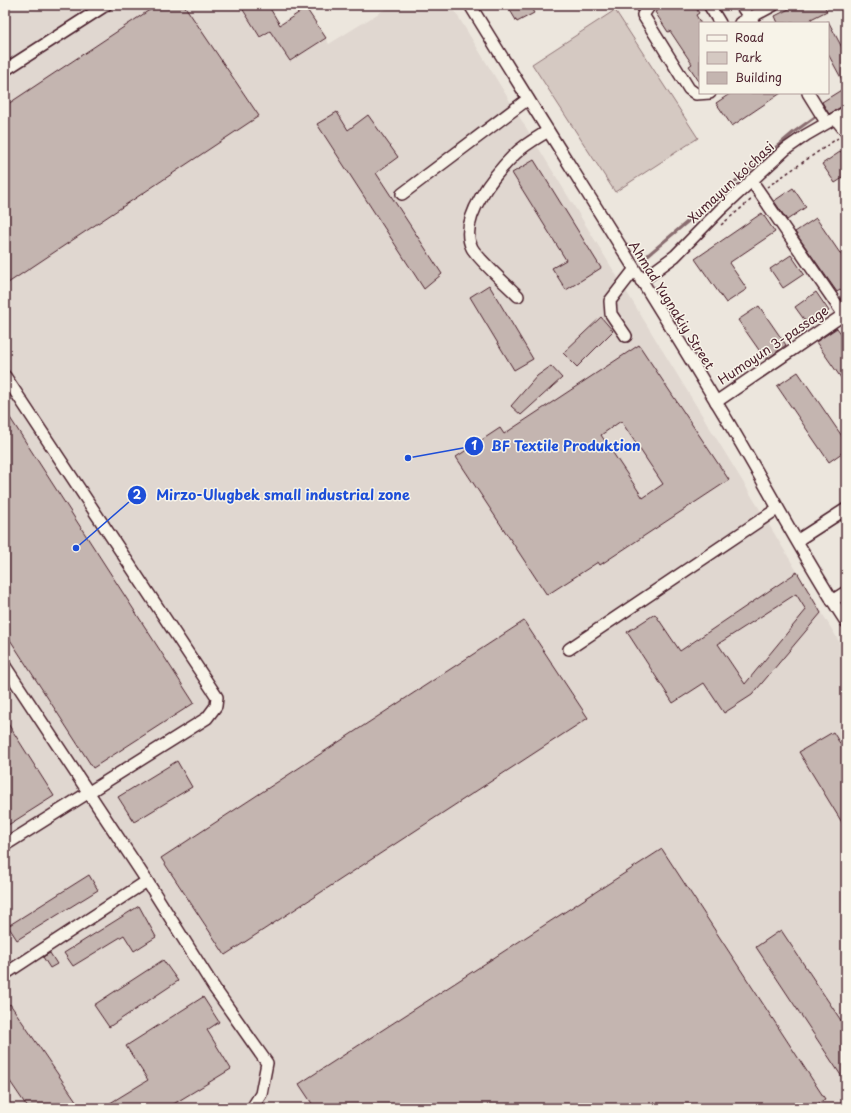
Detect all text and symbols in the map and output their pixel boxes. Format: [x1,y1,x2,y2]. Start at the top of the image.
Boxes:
legend [699,22,829,94]
text: Road [735,28,764,46]
text: Park [735,48,762,66]
text: Building [735,68,782,86]
street label: Xumayun ko'chasi [683,137,778,227]
street label: Ahmad Yugnakiy Street [625,237,720,373]
street label: Humoyun 3-passage [714,300,832,389]
callout: BF Textile Produktion [464,433,649,459]
text: BF Textile Produktion [491,435,641,456]
text: 1 [471,436,477,454]
callout: Mirzo-Ulugbek small industrial zone [127,482,419,508]
text: Mirzo-Ulugbek small industrial zone [156,484,410,505]
text: 2 [133,485,142,503]

